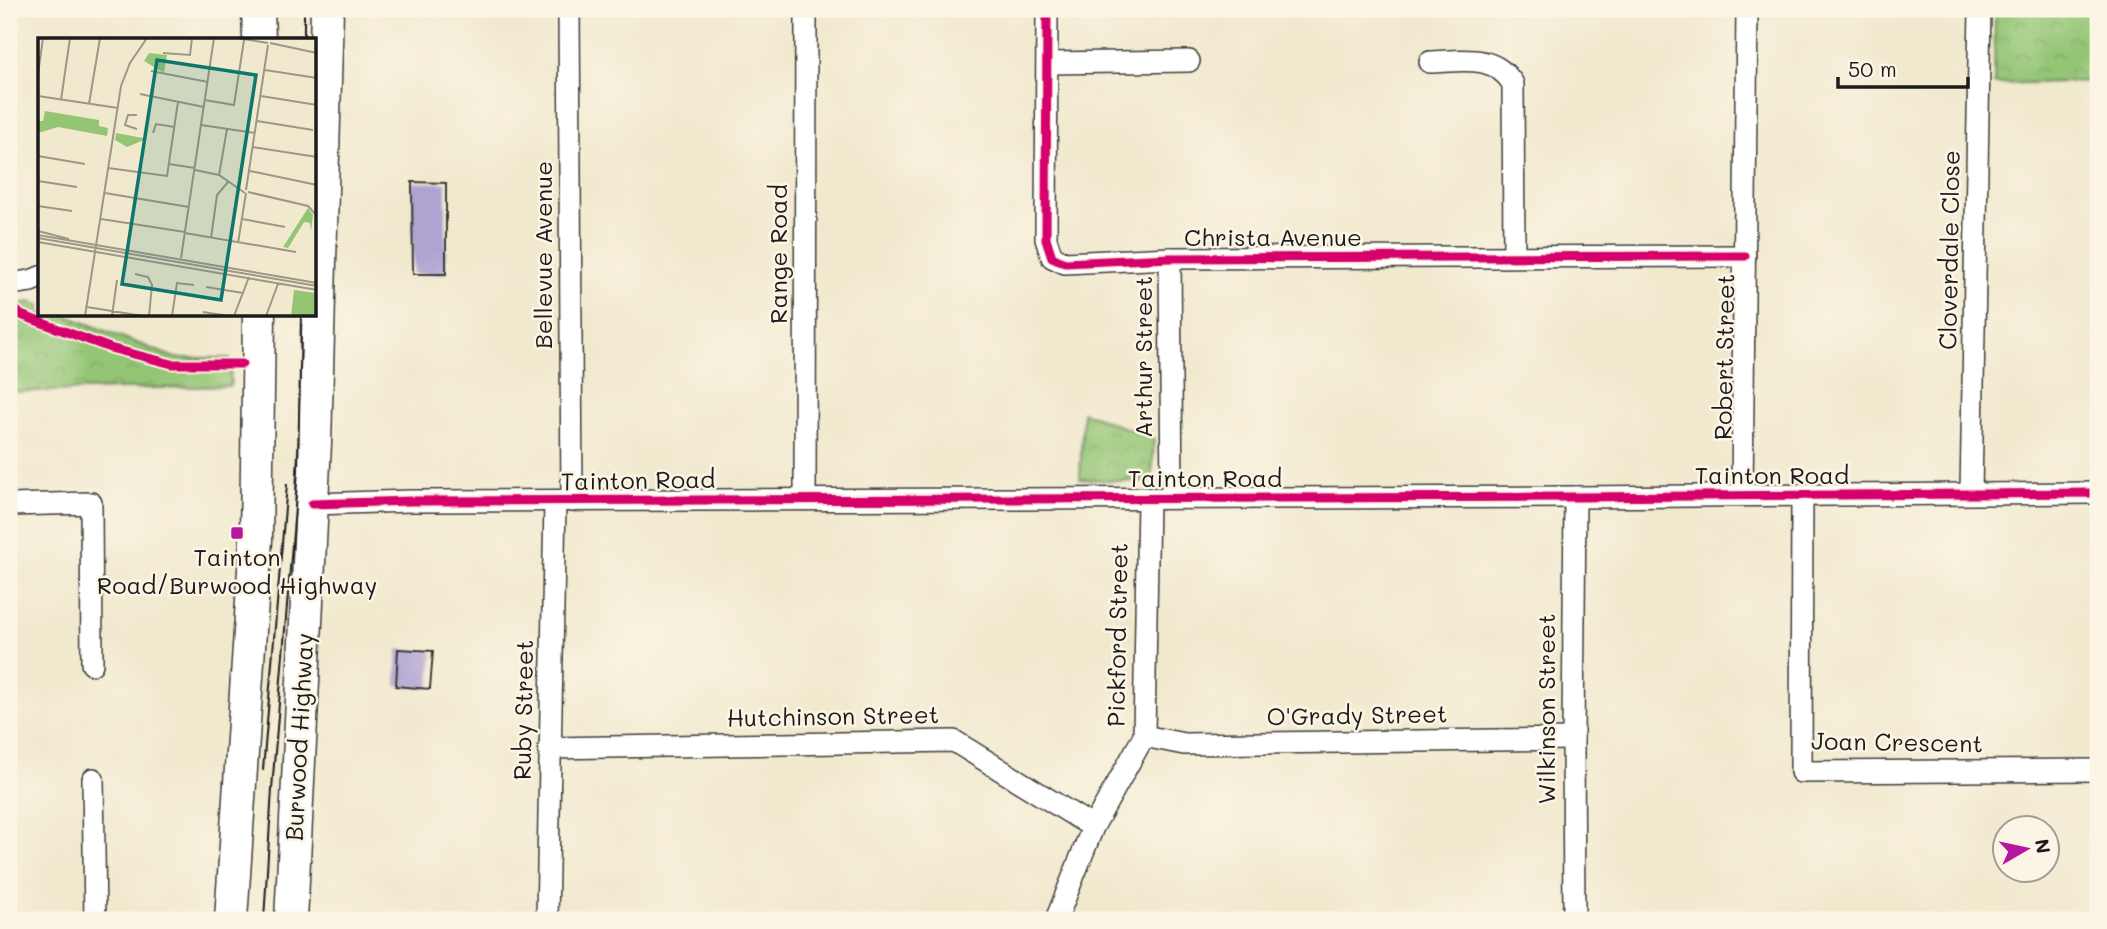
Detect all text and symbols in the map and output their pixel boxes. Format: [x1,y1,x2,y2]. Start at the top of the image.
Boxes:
inset map [38,38,317,317]
scale bar [1838,46,1967,90]
text: 50 m [1848,55,1897,82]
street label: Cloverdale Close [1931,150,1966,350]
street label: Bellevue Avenue [527,161,558,349]
street label: Range Road [762,184,793,324]
street label: Christa Avenue [1184,221,1362,252]
street label: Robert Street [1707,273,1740,440]
street label: Arthur Street [1127,276,1158,438]
street label: Tainton Road [1695,459,1849,490]
street label: Tainton Road [1128,462,1282,493]
street label: Tainton Road [560,463,715,496]
marker: Tainton Road/Burwood Highway [229,525,245,541]
place label: Tainton Road/Burwood Highway [97,541,377,600]
street label: Pickford Street [1099,543,1134,727]
street label: Wilkinson Street [1530,613,1561,805]
street label: Burwood Highway [278,632,319,842]
street label: Ruby Street [506,640,539,780]
street label: O'Grady Street [1266,697,1448,732]
street label: Hutchinson Street [727,698,939,733]
street label: Joan Crescent [1811,725,1983,758]
north arrow [1992,814,2062,884]
text: N [2030,837,2057,855]

